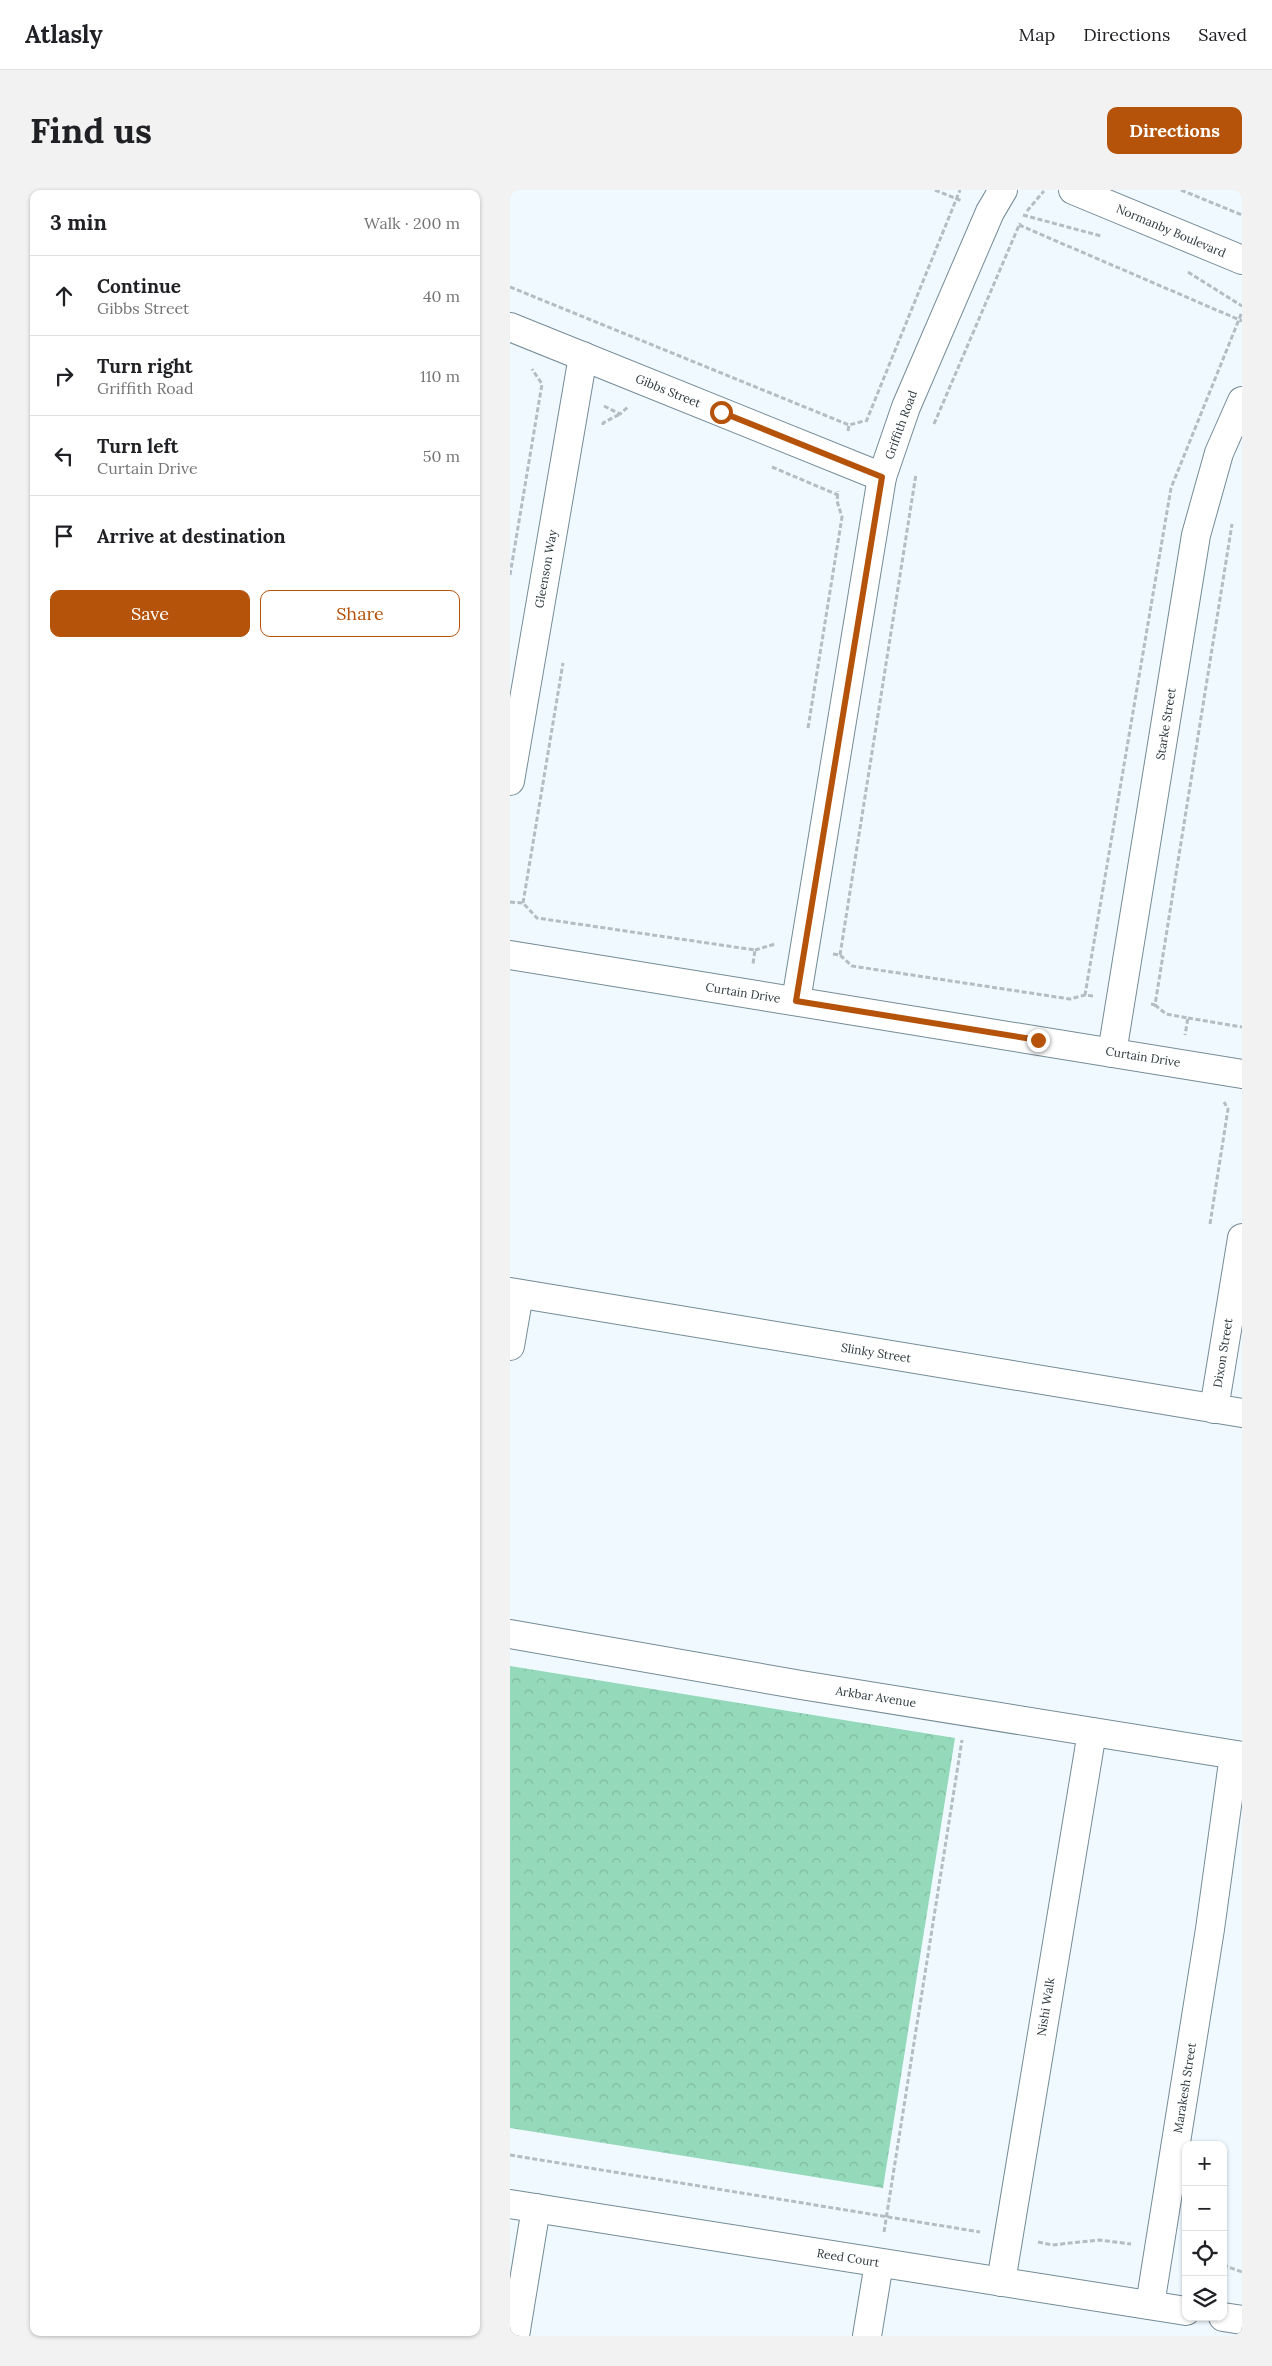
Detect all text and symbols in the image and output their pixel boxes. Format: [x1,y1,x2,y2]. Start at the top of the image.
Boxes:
text: Atlasly [25,19,103,50]
text: Map [1019,23,1055,46]
text: Directions [1083,23,1170,46]
text: Saved [1198,23,1247,46]
button: Directions [1107,107,1242,154]
text: Find us [30,108,152,153]
street label: Normanby Boulevard [1114,201,1228,260]
text: 3 min [50,209,107,236]
text: Walk · 200 m [364,213,460,233]
text: Continue [97,274,181,298]
icon: ahead [50,282,78,310]
text: 40 m [423,286,460,306]
text: Gibbs Street [97,298,189,318]
text: Turn right [97,354,193,378]
icon: right [50,362,78,390]
text: 110 m [420,366,460,386]
street label: Gibbs Street [633,371,703,411]
text: Griffith Road [97,378,194,398]
street label: Griffith Road [881,388,920,461]
route start [710,401,733,424]
text: Turn left [97,434,178,458]
icon: left [50,442,78,470]
text: 50 m [423,446,460,466]
text: Curtain Drive [97,458,198,478]
icon: arrive [50,522,78,550]
text: Arrive at destination [97,524,286,548]
street label: Gleenson Way [531,528,560,609]
button: Save [50,590,250,637]
button: Share [260,590,460,637]
street label: Starke Street [1152,686,1179,761]
street label: Curtain Drive [705,979,782,1006]
route end [1027,1029,1050,1052]
street label: Curtain Drive [1105,1043,1182,1070]
street label: Dixon Street [1210,1317,1235,1389]
street label: Slinky Street [840,1340,913,1365]
street label: Arkbar Avenue [834,1683,918,1710]
street label: Nishi Walk [1033,1976,1058,2037]
street label: Marakesh Street [1170,2041,1199,2134]
map controls [1182,2141,1227,2321]
button: + [1182,2141,1227,2186]
button: − [1182,2186,1227,2231]
button: locate [1182,2231,1227,2276]
street label: Reed Court [816,2245,881,2270]
button: layers [1182,2276,1227,2321]

